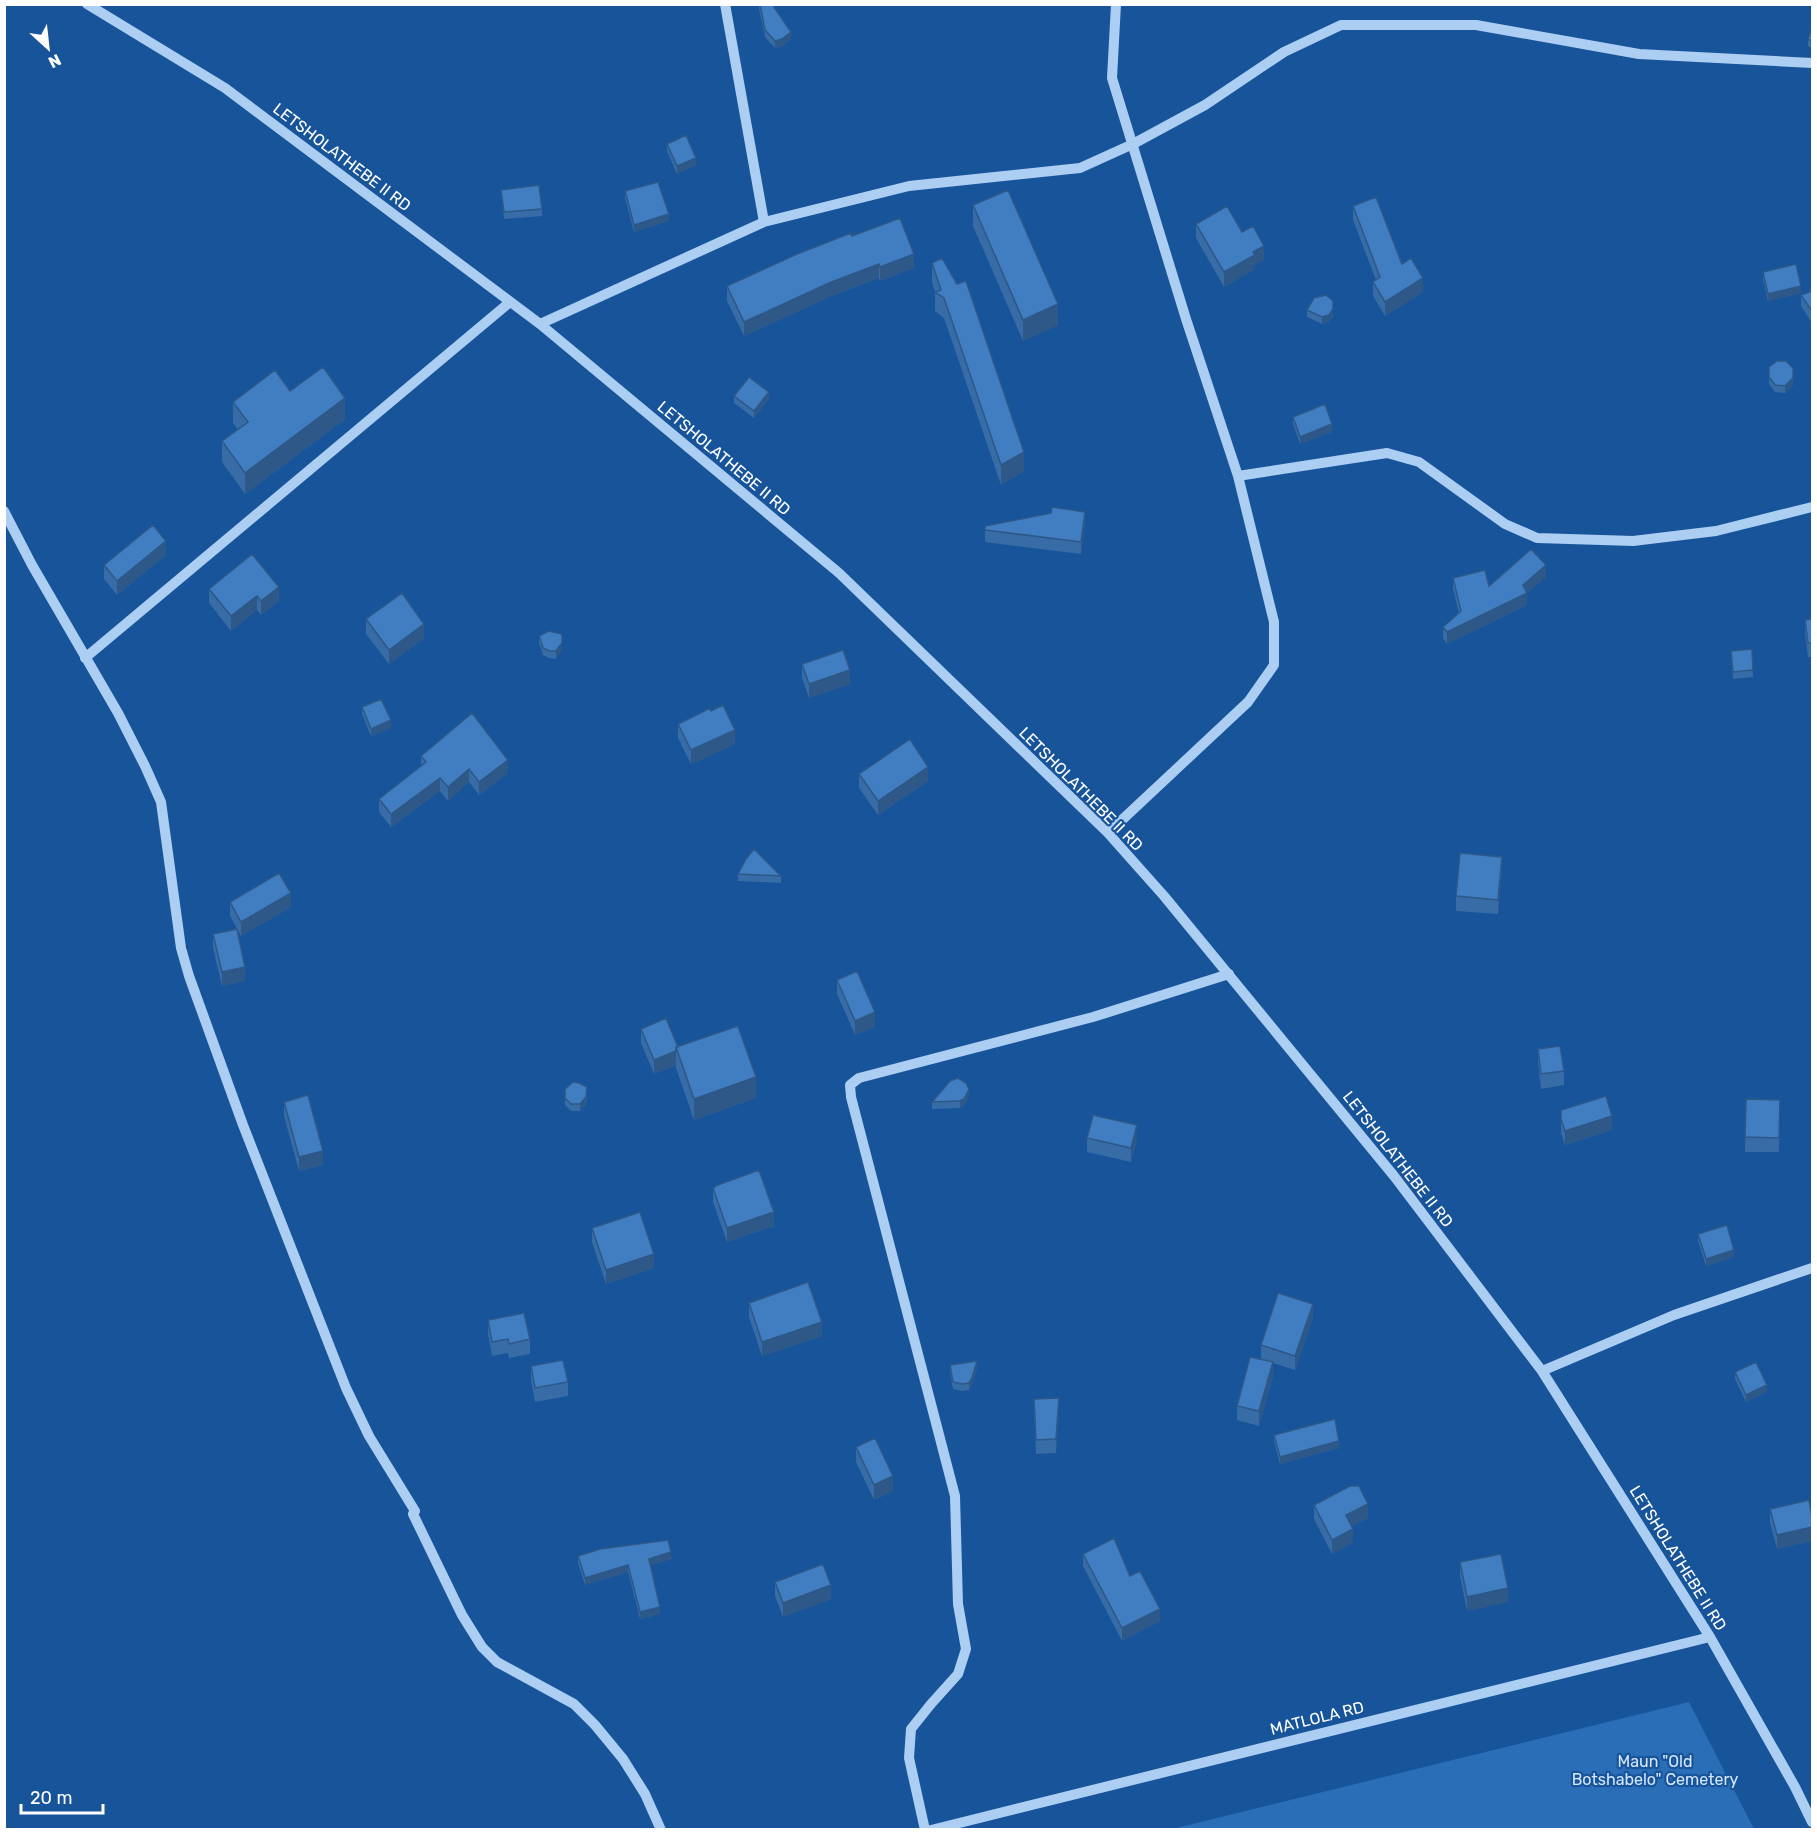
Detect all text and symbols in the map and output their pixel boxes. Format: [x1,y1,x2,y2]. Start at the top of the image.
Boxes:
north arrow [18,18,78,78]
text: N [45,50,64,72]
street label: LETSHOLATHEBE II RD [269,99,415,215]
street label: LETSHOLATHEBE II RD [654,397,794,519]
street label: LETSHOLATHEBE II RD [1015,723,1147,855]
street label: LETSHOLATHEBE II RD [1339,1087,1457,1231]
street label: LETSHOLATHEBE II RD [1626,1482,1730,1634]
street label: MATLOLA RD [1268,1697,1366,1739]
park label: Maun "Old Botshabelo" Cemetery [1572,1752,1738,1789]
scale bar [21,1777,104,1815]
text: 20 m [30,1787,72,1809]

